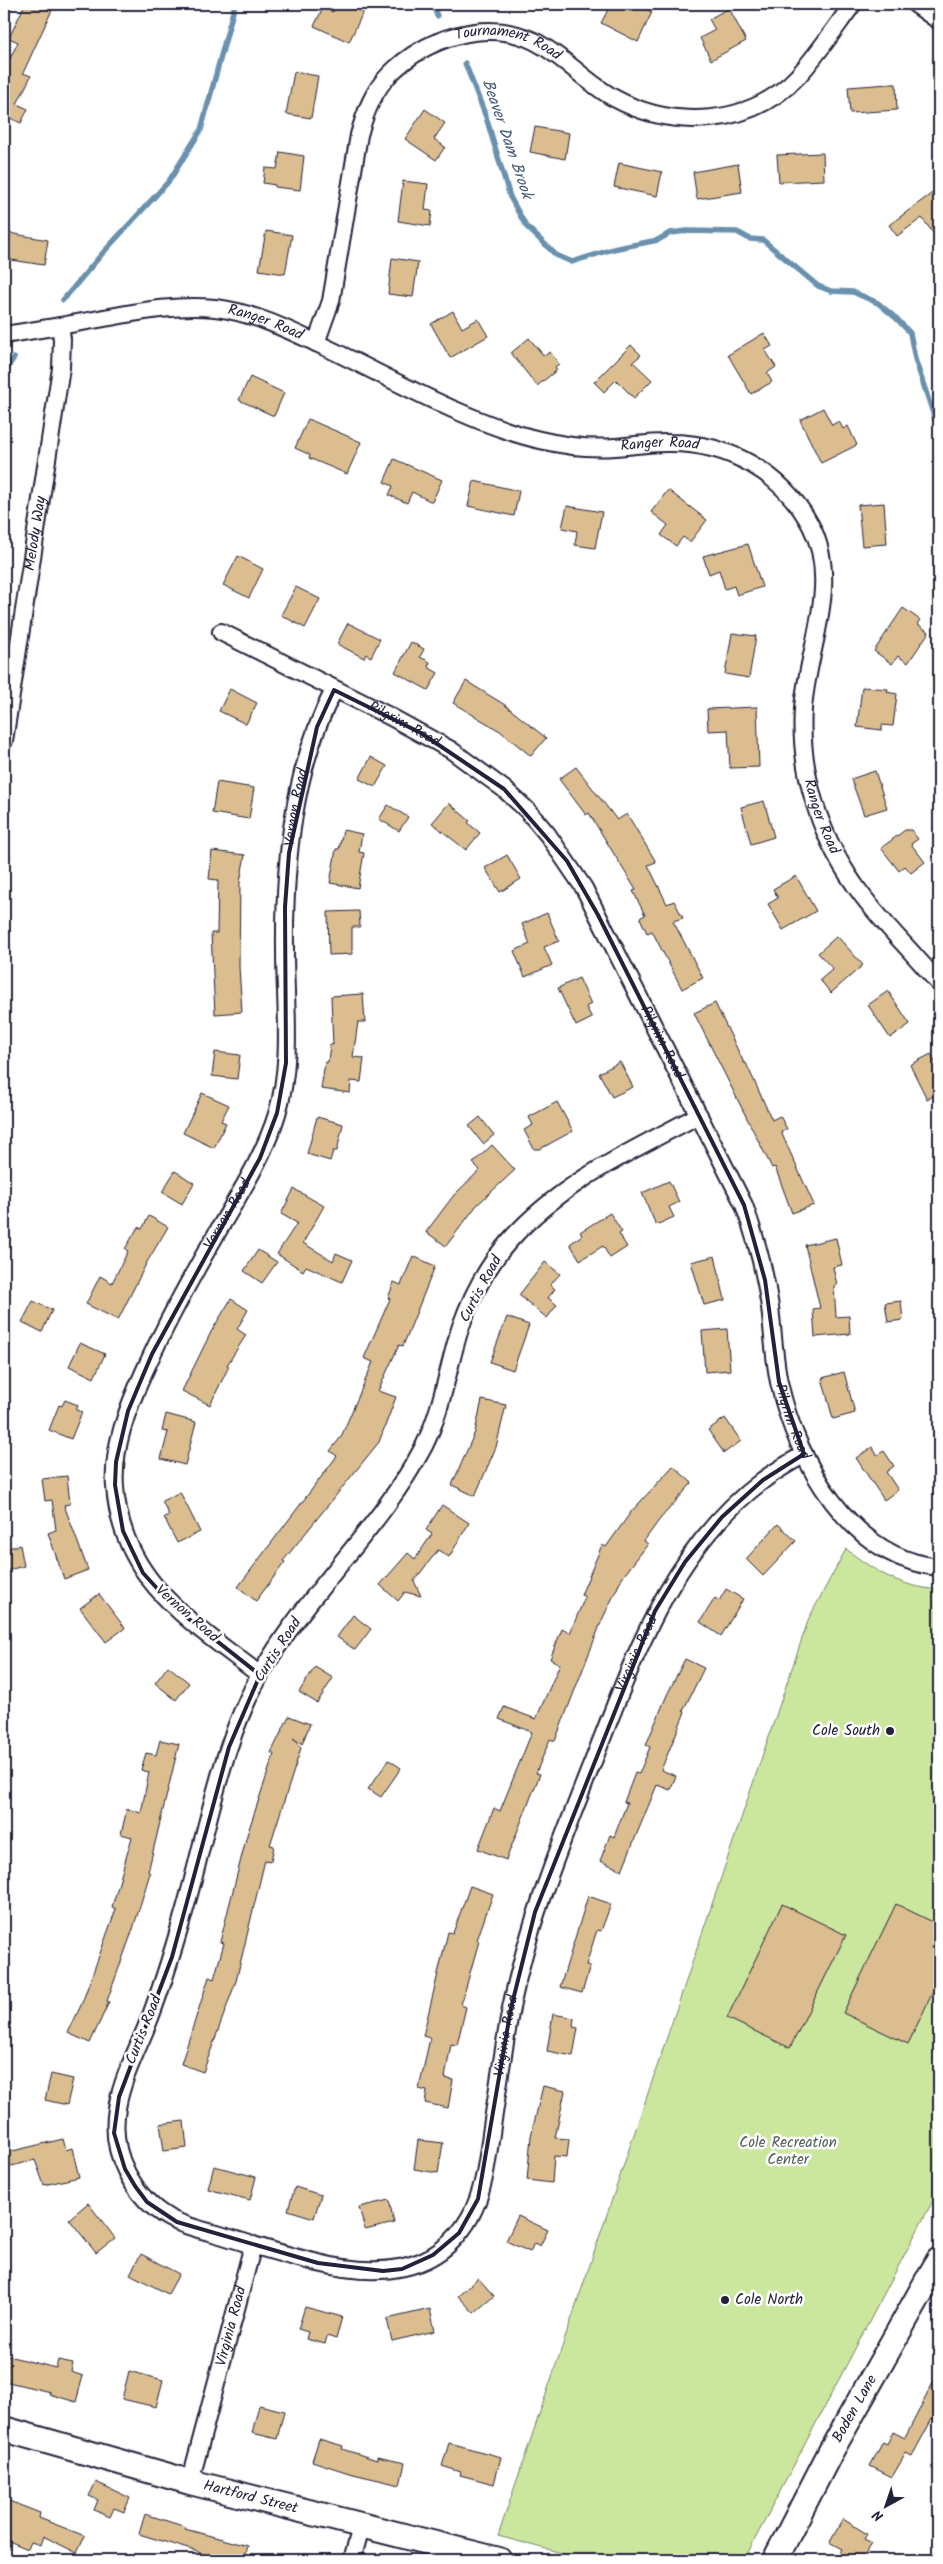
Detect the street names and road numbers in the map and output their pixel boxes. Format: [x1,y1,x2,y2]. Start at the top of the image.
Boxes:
street label: Tournament Road [453,19,567,67]
street label: Ranger Road [226,298,308,347]
street label: Ranger Road [619,431,702,459]
street label: Melody Way [18,493,53,573]
street label: Pilgrim Road [364,695,445,754]
street label: Vernon Road [278,766,316,848]
street label: Ranger Road [797,777,846,859]
street label: Pilgrim Road [633,1002,691,1083]
street label: Vernon Road [198,1174,258,1254]
street label: Curtis Road [453,1251,509,1327]
street label: Pilgrim Road [768,1381,817,1464]
street label: Vernon Road [149,1579,225,1649]
street label: Virginia Road [610,1611,665,1696]
street label: Curtis Road [248,1612,308,1687]
street label: Curtis Road [119,1991,169,2068]
street label: Virginia Road [488,1993,525,2078]
street label: Virginia Road [209,2283,254,2369]
street label: Boden Lane [826,2370,884,2447]
street label: Hartford Street [201,2474,301,2521]

